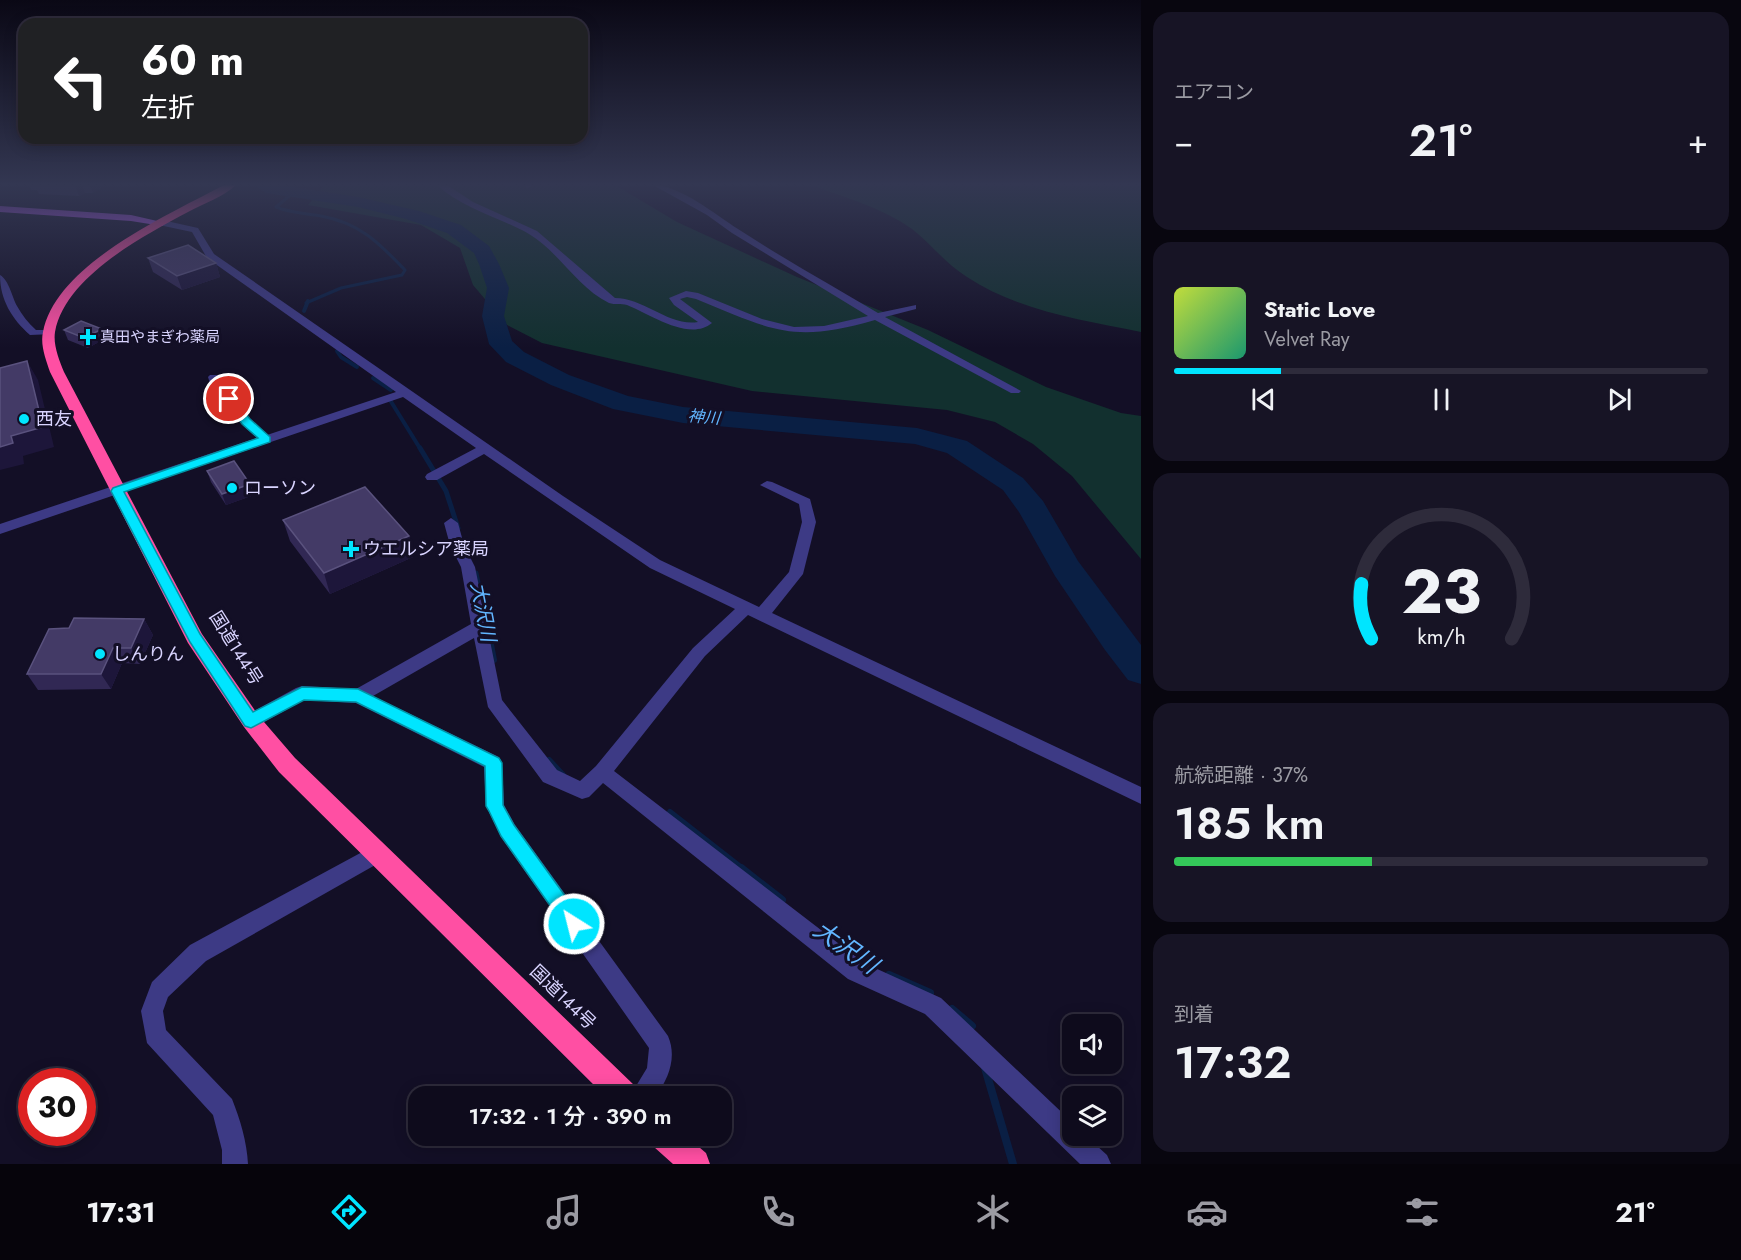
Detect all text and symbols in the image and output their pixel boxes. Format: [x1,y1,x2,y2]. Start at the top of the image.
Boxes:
text: 60 m [141,30,244,91]
icon: left [42,42,120,120]
text: エアコン [1174,78,1254,107]
text: 左折 [141,88,195,127]
text: 21° [1409,108,1472,173]
text: − [1174,118,1193,165]
text: + [1688,118,1708,165]
text: Static Love [1264,293,1375,325]
text: Velvet Ray [1264,325,1350,354]
place label: 真田やまぎわ薬局 [100,326,220,348]
marker: 真田やまぎわ薬局 [81,330,95,344]
pin [203,373,254,424]
icon: arrive [212,382,245,415]
icon: previous [1247,383,1280,416]
icon: pause [1425,383,1458,416]
icon: next [1603,383,1636,416]
water label: 神川 [687,404,723,430]
place label: 西友 [36,406,72,432]
marker: 西友 [17,412,31,426]
place label: ローソン [244,475,316,501]
marker: ローソン [225,481,239,495]
place label: ウエルシア薬局 [363,536,489,562]
marker: ウエルシア薬局 [344,542,358,556]
text: 23 [1401,546,1481,636]
water label: 大沢川 [463,580,503,646]
street label: 国道144号 [203,606,269,690]
text: km/h [1417,621,1465,652]
place label: しんりん [112,641,184,667]
marker: しんりん [93,647,107,661]
text: 航続距離 · 37% [1174,761,1308,790]
text: 185 km [1174,791,1325,856]
position arrow [542,892,606,956]
water label: 大沢川 [806,912,888,984]
street label: 国道144号 [524,959,602,1035]
text: 到着 [1174,1000,1214,1029]
map controls [1062,1014,1122,1146]
button: sound [1062,1014,1122,1074]
text: 17:32 [1174,1030,1292,1095]
speed limit sign: 30 [18,1068,96,1146]
button: layers [1062,1086,1122,1146]
text: 17:32 · 1 分 · 390 m [469,1100,671,1132]
icon: directions [328,1191,370,1233]
icon: music [543,1191,585,1233]
icon: phone [757,1191,799,1233]
icon: climate [972,1191,1014,1233]
icon: car [1186,1191,1228,1233]
icon: filters [1401,1191,1443,1233]
text: 17:31 [86,1193,156,1232]
text: 21° [1615,1193,1655,1232]

